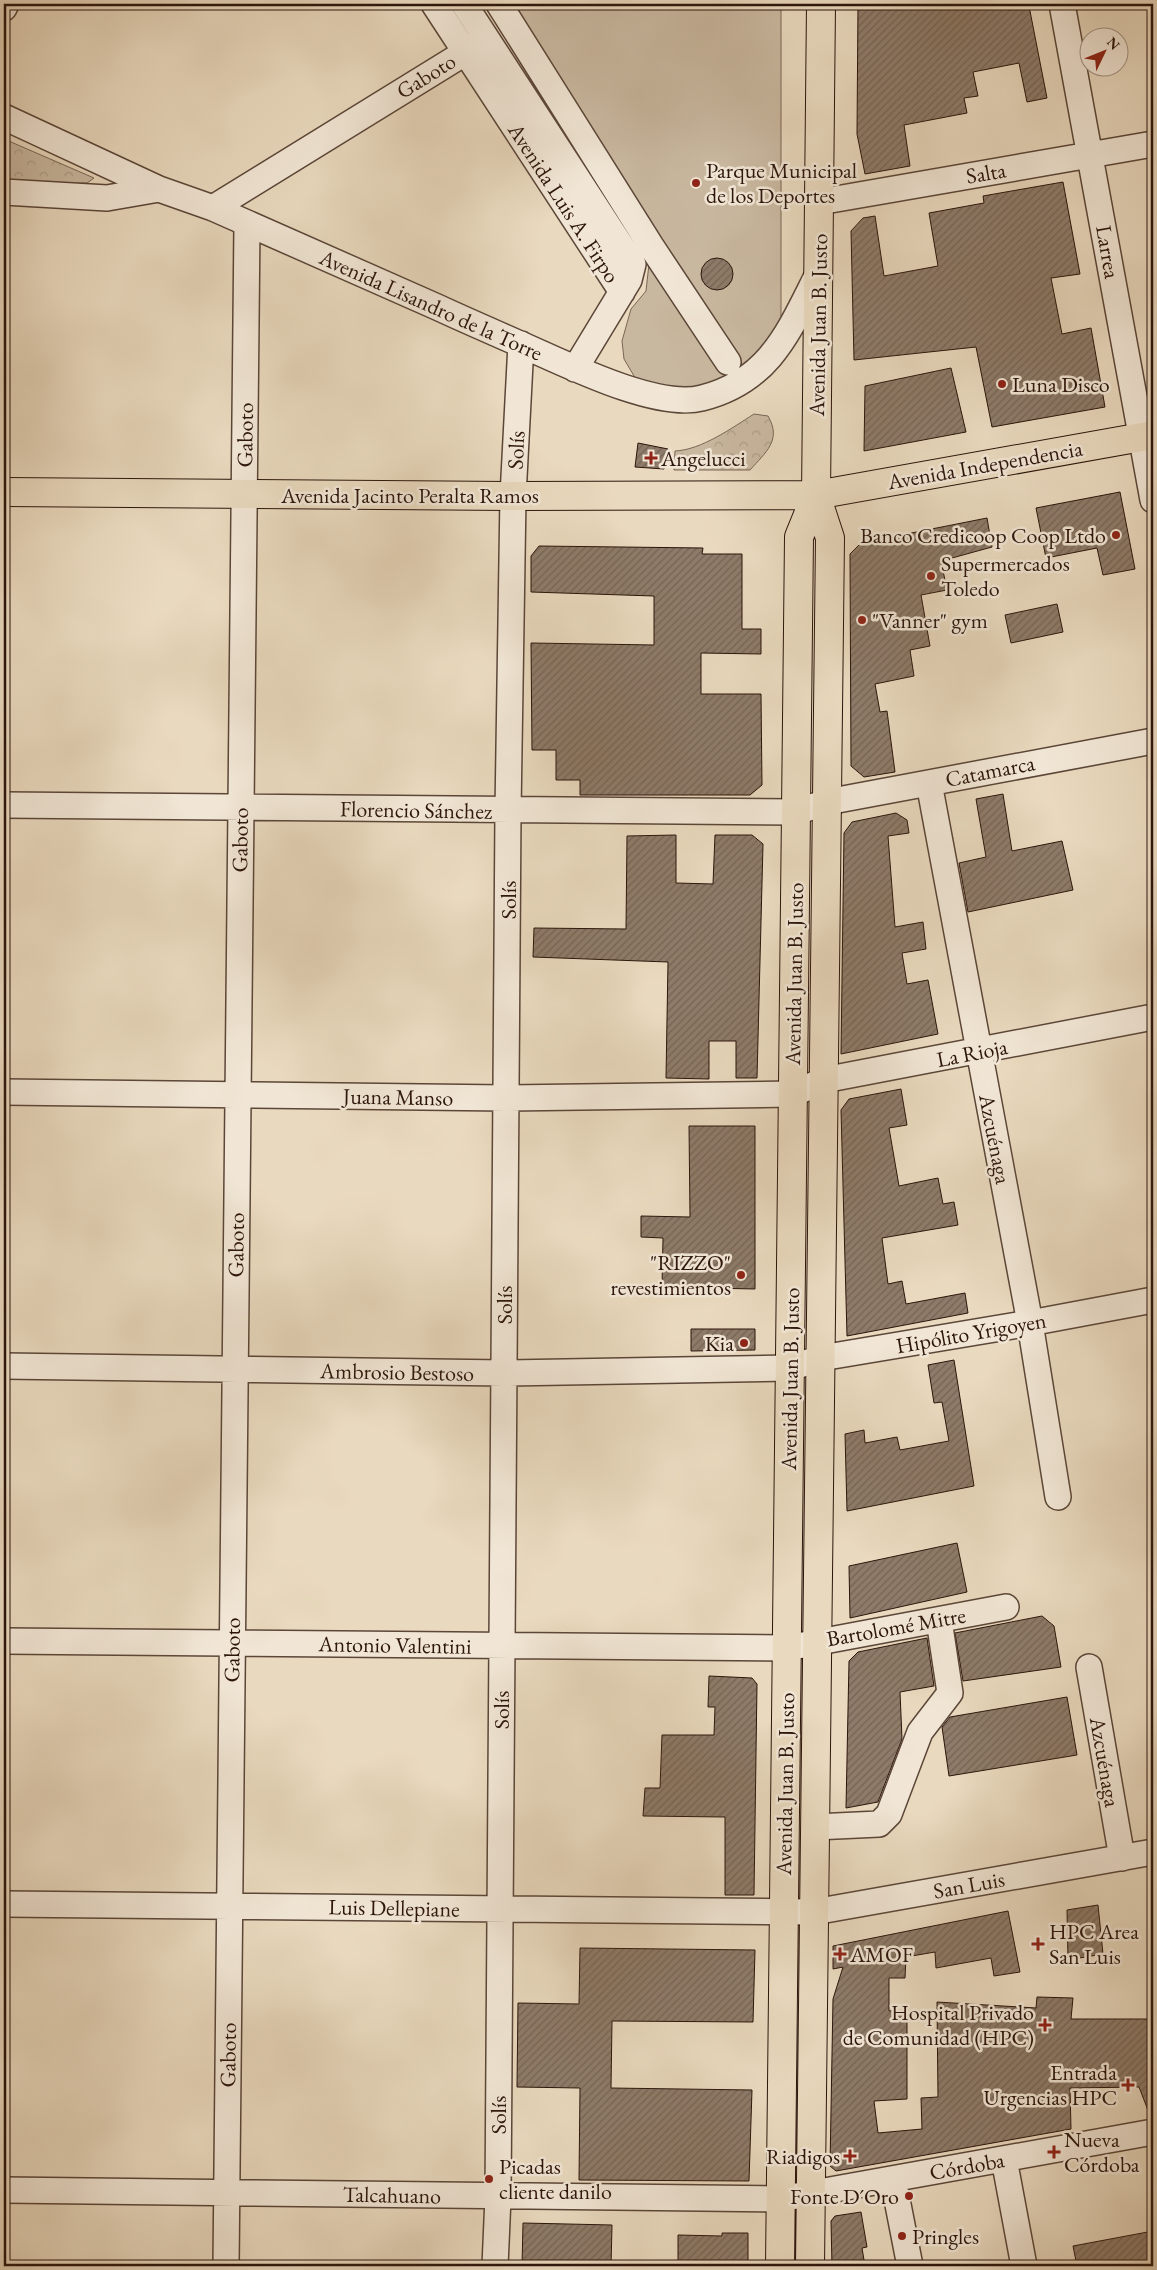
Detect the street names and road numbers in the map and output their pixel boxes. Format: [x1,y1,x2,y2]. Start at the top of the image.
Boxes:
street label: Gaboto [391,46,461,105]
street label: Avenida Luis A. Firpo [501,117,627,289]
street label: Salta [964,155,1008,191]
street label: Larrea [1089,223,1127,281]
street label: Avenida Juan B. Justo [802,233,834,418]
street label: Avenida Lisandro de la Torre [314,242,548,367]
street label: Gaboto [230,402,260,468]
street label: Solís [501,430,531,470]
street label: Avenida Independencia [884,434,1085,497]
street label: Avenida Jacinto Peralta Ramos [280,481,539,510]
street label: Catamarca [943,748,1038,794]
street label: Florencio Sánchez [340,794,493,826]
street label: Gaboto [225,807,255,873]
street label: Solís [494,881,523,919]
street label: Avenida Juan B. Justo [778,882,810,1067]
street label: La Rioja [934,1032,1010,1074]
street label: Juana Manso [341,1082,454,1112]
street label: Azcuénaga [972,1091,1018,1187]
street label: Gaboto [221,1212,251,1278]
street label: Solís [490,1286,519,1324]
street label: Avenida Juan B. Justo [774,1287,806,1472]
street label: Hipólito Yrigoyen [894,1305,1049,1360]
street label: Ambrosio Bestoso [319,1356,474,1388]
street label: Bartolomé Mitre [824,1600,968,1654]
street label: Gaboto [217,1617,247,1683]
street label: Antonio Valentini [317,1629,472,1661]
street label: Solís [487,1691,516,1729]
street label: Avenida Juan B. Justo [769,1692,801,1877]
street label: Azcuénaga [1083,1714,1127,1810]
street label: San Luis [931,1864,1007,1906]
street label: Luis Dellepiane [328,1892,460,1924]
street label: Gaboto [213,2022,243,2088]
street label: Solís [484,2096,513,2134]
street label: Córdoba [927,2145,1007,2187]
street label: Talcahuano [343,2180,441,2210]

